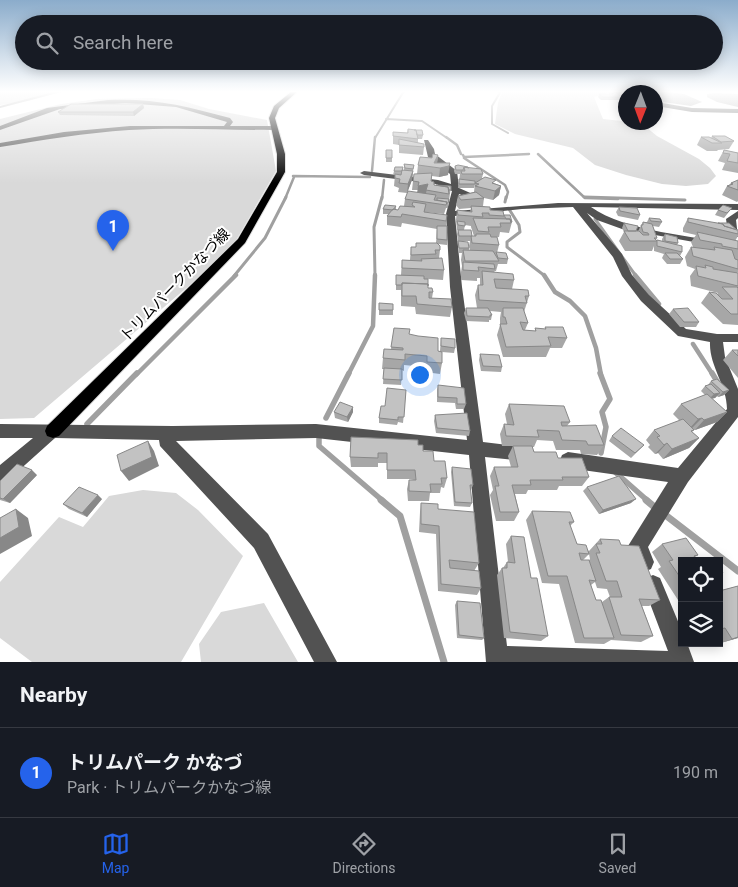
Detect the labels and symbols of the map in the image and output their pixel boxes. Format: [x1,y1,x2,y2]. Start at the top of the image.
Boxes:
north arrow [618,85,663,130]
pin: 1 [97,210,129,251]
street label: トリムパークかなづ線 [116,225,234,345]
your location [407,362,433,388]

